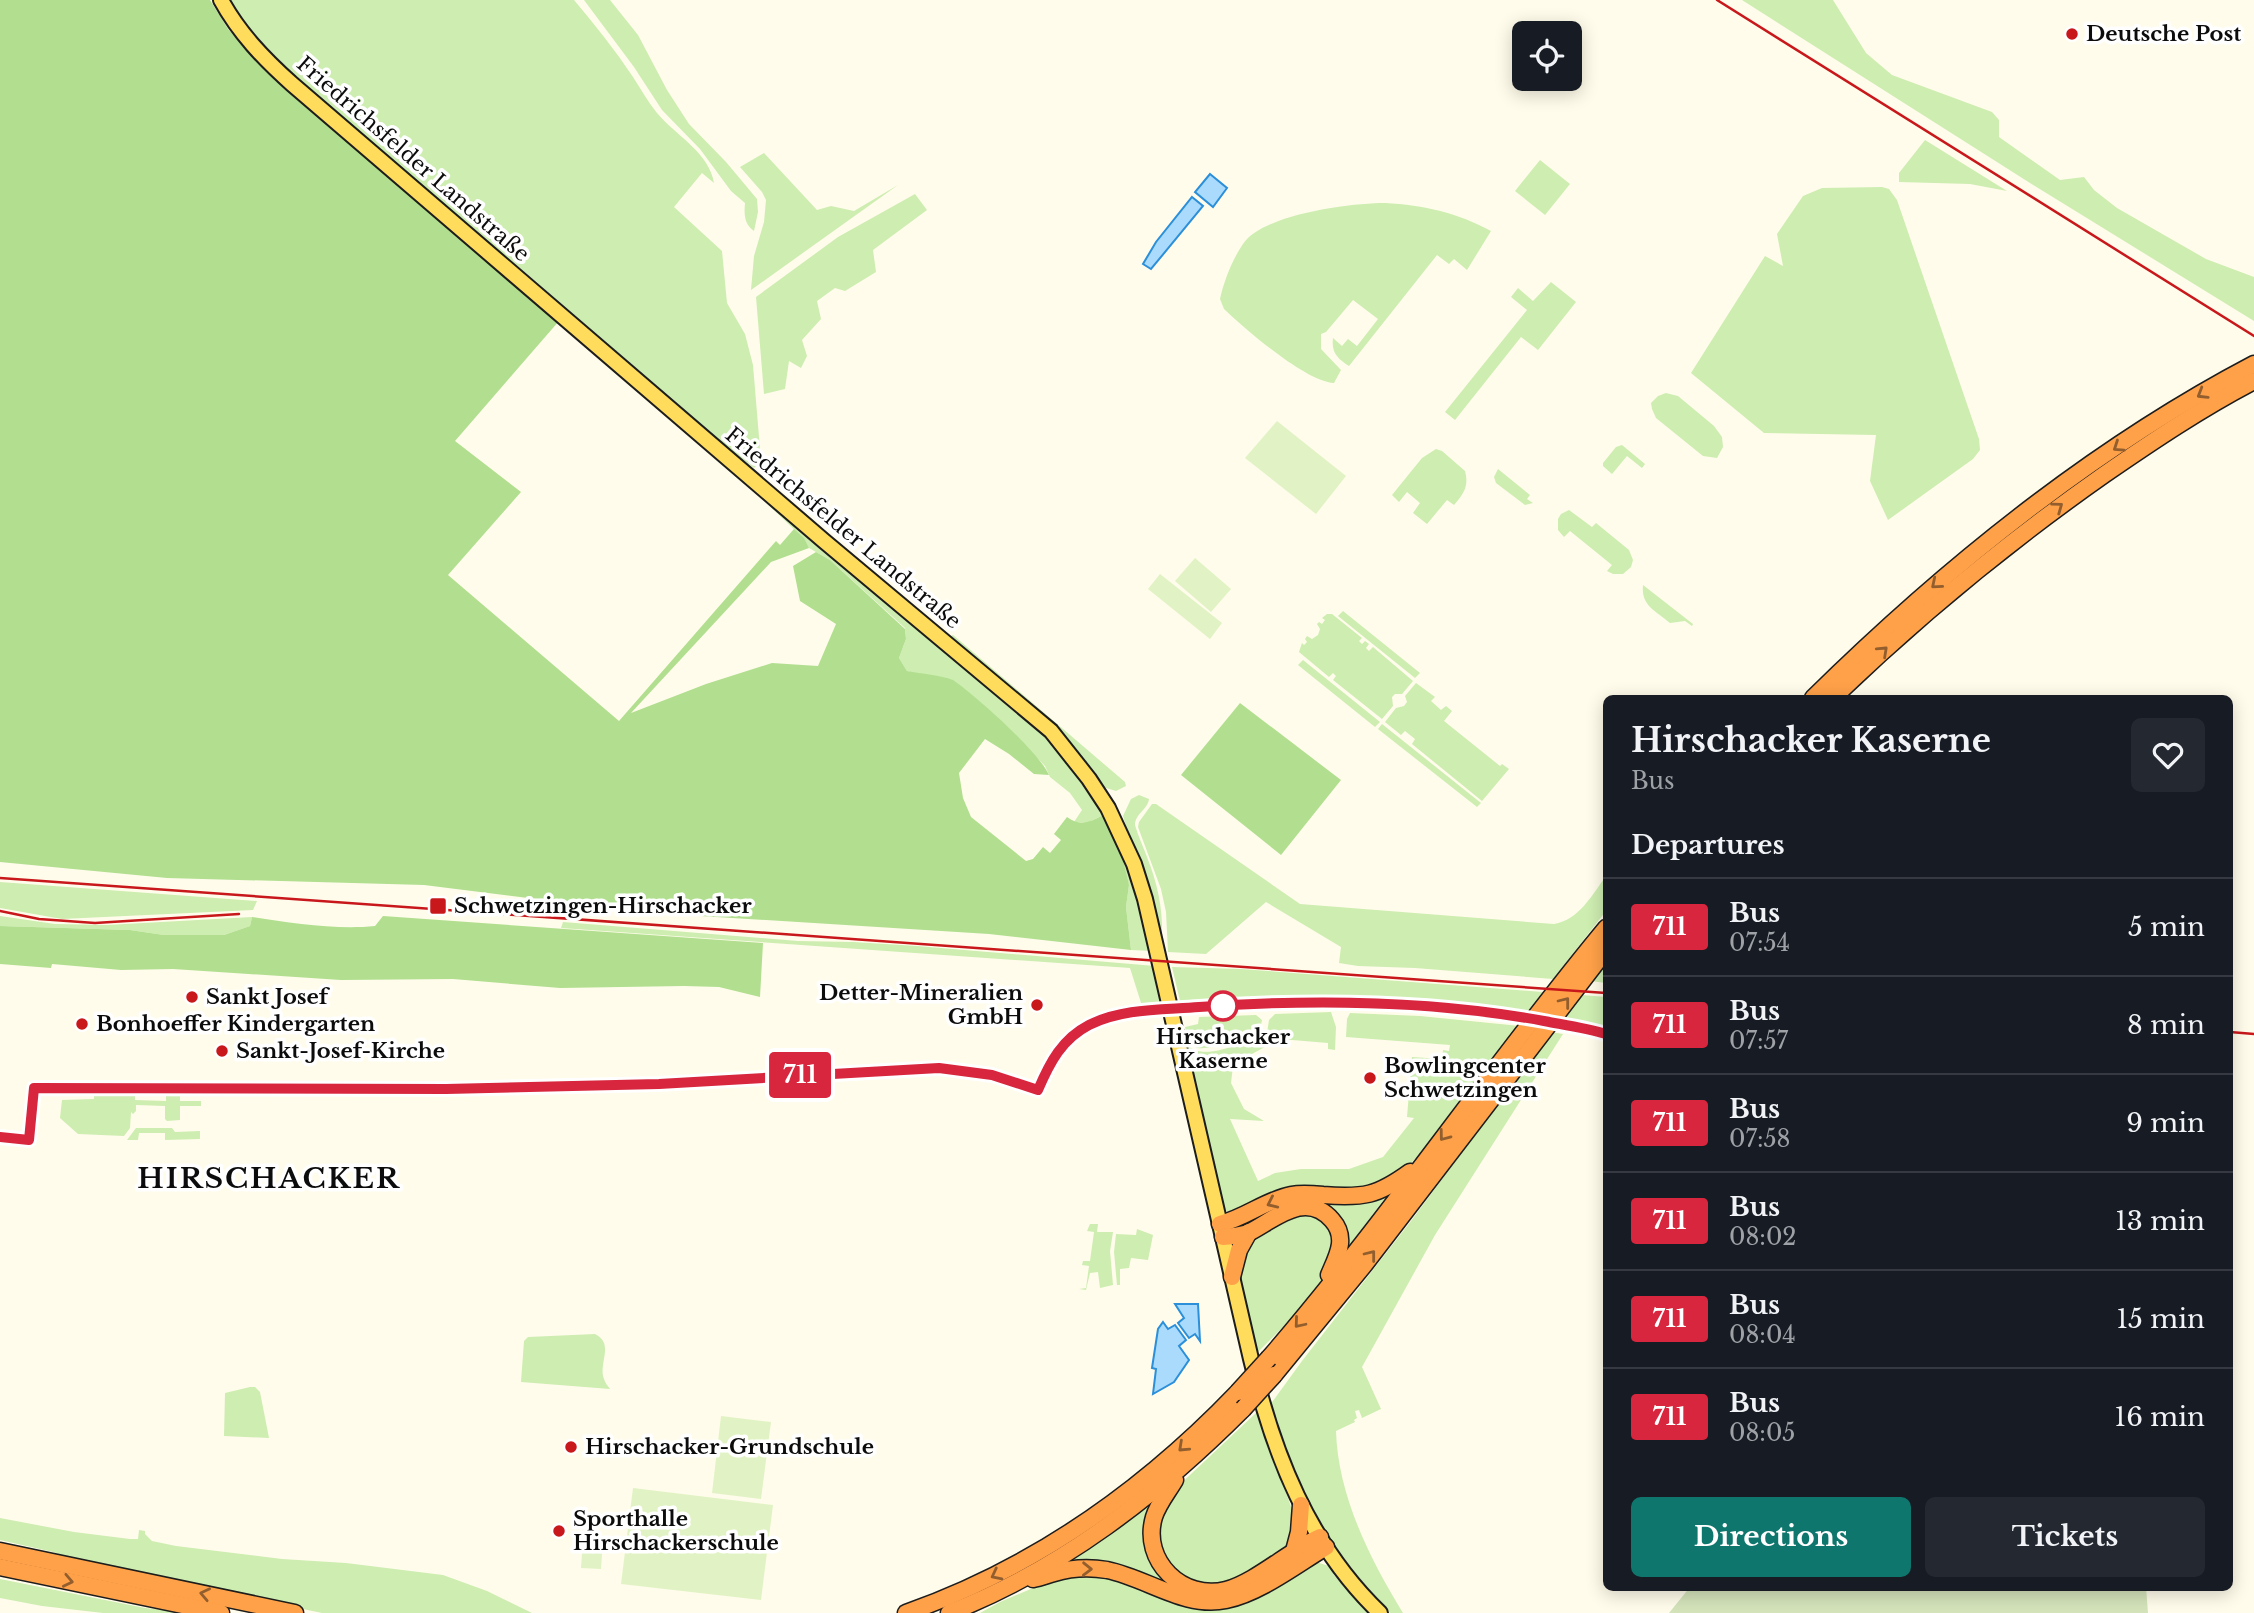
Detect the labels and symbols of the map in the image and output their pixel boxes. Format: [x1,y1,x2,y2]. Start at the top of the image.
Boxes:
place label: Deutsche Post [2086,21,2241,47]
marker: Deutsche Post [2064,26,2080,42]
street label: Friedrichsfelder Landstraße [291,51,535,267]
one-way arrow [2196,386,2209,399]
street label: Friedrichsfelder Landstraße [720,422,966,634]
one-way arrow [2113,439,2126,451]
one-way arrow [2050,503,2063,515]
one-way arrow [1932,575,1944,588]
one-way arrow [1875,647,1888,660]
place label: Schwetzingen-Hirschacker [454,893,752,919]
marker: Schwetzingen-Hirschacker [428,896,448,916]
place label: Detter-Mineralien GmbH [819,980,1023,1030]
place label: Sankt Josef [206,984,331,1010]
marker: Sankt Josef [184,989,200,1005]
marker: Hirschacker Kaserne [1208,991,1238,1021]
marker: Detter-Mineralien GmbH [1029,997,1045,1013]
one-way arrow [1557,997,1570,1010]
place label: Bonhoeffer Kindergarten [96,1011,375,1037]
marker: Bonhoeffer Kindergarten [74,1016,90,1032]
place label: Hirschacker Kaserne [1156,1024,1291,1074]
place label: Sankt-Josef-Kirche [236,1038,445,1064]
marker: Sankt-Josef-Kirche [214,1043,230,1059]
line badge: 711 [760,1052,840,1098]
place label: Bowlingcenter Schwetzingen [1384,1053,1546,1103]
marker: Bowlingcenter Schwetzingen [1362,1070,1378,1086]
one-way arrow [1440,1128,1453,1140]
district label: HIRSCHACKER [137,1161,401,1196]
one-way arrow [1267,1195,1279,1209]
one-way arrow [1363,1251,1376,1263]
one-way arrow [1295,1315,1307,1328]
place label: Hirschacker-Grundschule [585,1434,874,1460]
one-way arrow [1178,1438,1191,1451]
marker: Hirschacker-Grundschule [563,1439,579,1455]
place label: Sporthalle Hirschackerschule [573,1506,779,1556]
marker: Sporthalle Hirschackerschule [551,1523,567,1539]
one-way arrow [1082,1561,1093,1577]
one-way arrow [991,1566,1003,1580]
one-way arrow [62,1573,74,1588]
one-way arrow [199,1588,211,1603]

